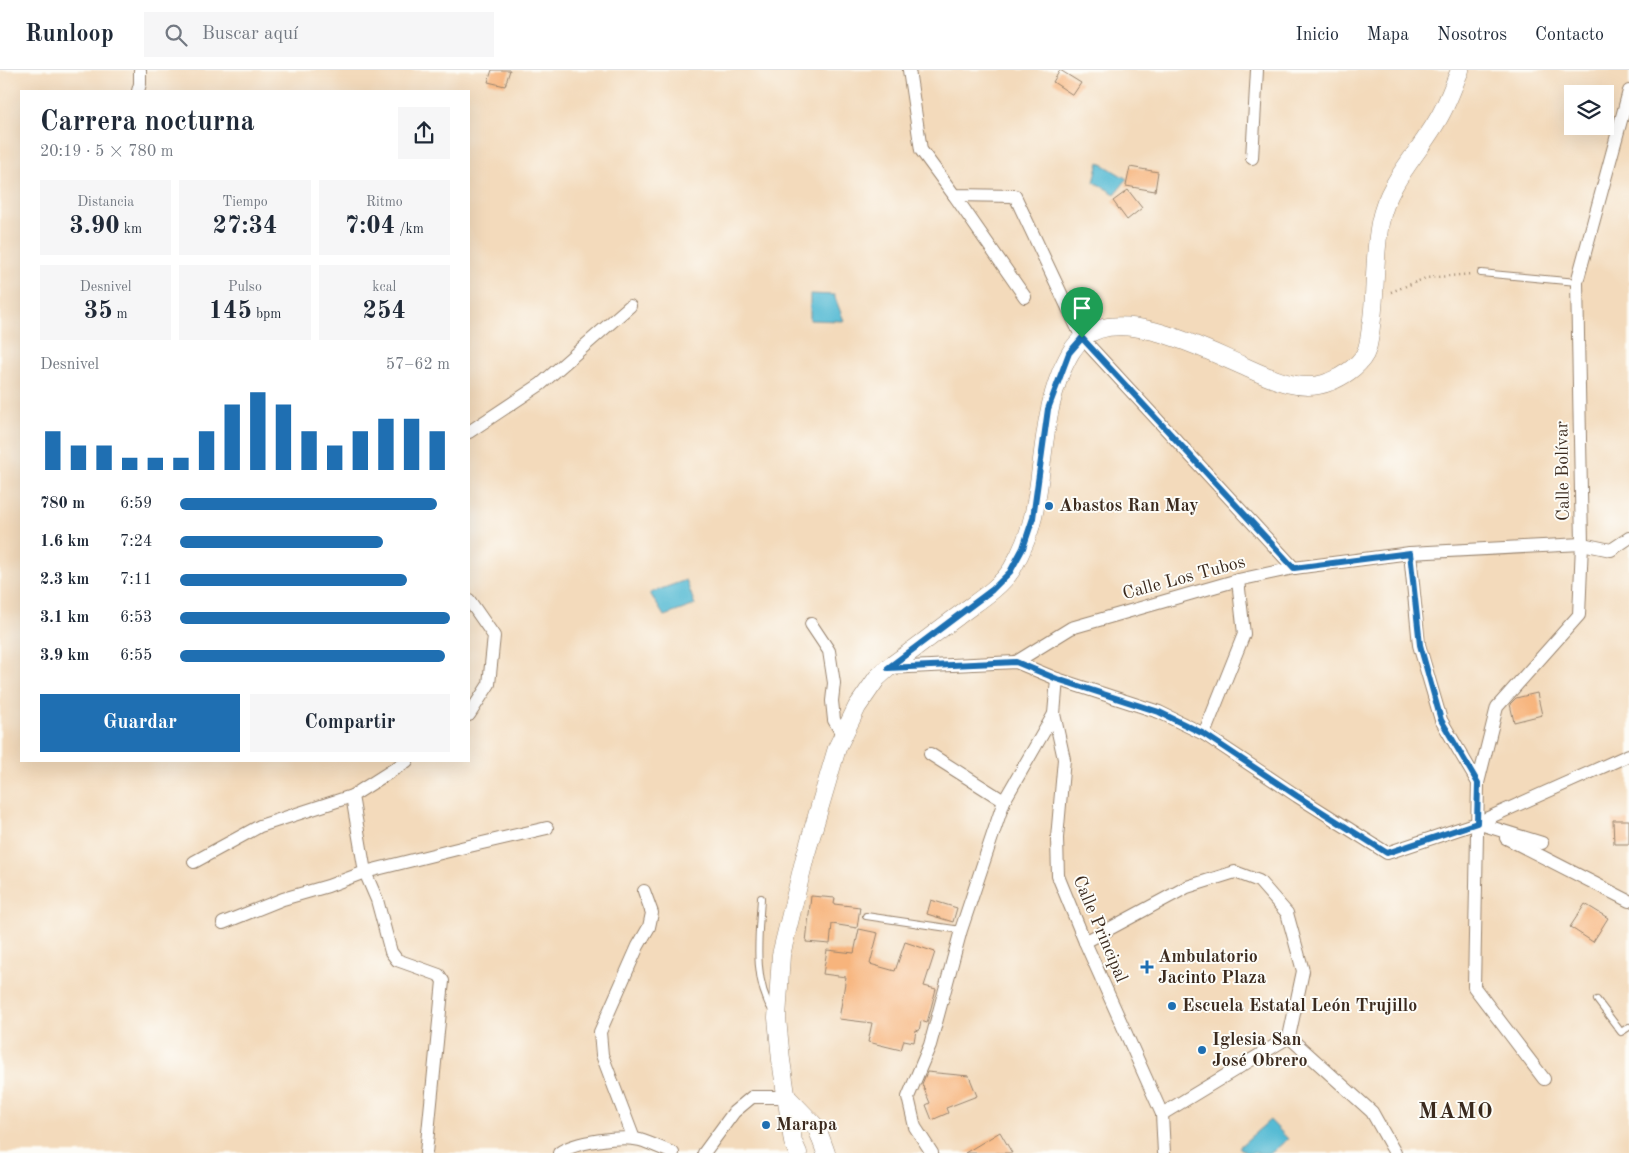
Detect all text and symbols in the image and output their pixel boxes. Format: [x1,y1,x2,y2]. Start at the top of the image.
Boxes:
search box [144,12,494,57]
icon: search [162,21,190,49]
text: Runloop [25,23,114,47]
text: Buscar aquí [202,25,298,44]
text: Inicio [1296,26,1339,44]
text: Mapa [1367,26,1409,44]
text: Nosotros [1437,26,1507,44]
text: Contacto [1535,26,1604,44]
map controls [1564,85,1614,135]
button: layers [1564,85,1614,135]
button: share [398,107,450,159]
text: Carrera nocturna [40,109,255,137]
text: 20:19 · 5 × 780 m [40,144,173,160]
text: Distancia [77,195,134,209]
text: Tiempo [222,195,268,209]
text: Ritmo [366,195,403,209]
text: 3.90 [69,214,120,239]
text: 27:34 [212,214,278,239]
text: 7:04 [345,214,395,239]
text: km [120,222,142,236]
text: /km [395,222,424,236]
text: Desnivel [80,280,132,294]
text: Pulso [228,280,262,294]
text: kcal [372,280,396,294]
pin [1061,287,1103,338]
icon: arrive [1068,294,1096,322]
text: 35 [84,299,113,324]
text: 145 [209,299,252,324]
text: 254 [363,299,406,324]
text: m [113,307,128,321]
text: bpm [252,307,281,321]
text: Desnivel [40,357,99,373]
text: 57–62 m [386,357,450,373]
street label: Calle Bolívar [1553,420,1573,521]
text: 780 m [40,496,85,512]
text: 6:59 [120,496,152,512]
place label: Abastos Ran May [1059,497,1199,515]
marker: Abastos Ran May [1043,500,1055,512]
text: 1.6 km [40,534,89,550]
text: 7:24 [120,534,152,550]
street label: Calle Los Tubos [1121,553,1247,603]
text: 2.3 km [40,572,89,588]
text: 7:11 [120,572,152,588]
text: 3.1 km [40,610,89,626]
text: 6:53 [120,610,152,626]
text: 3.9 km [40,648,89,664]
text: 6:55 [120,648,152,664]
button: Guardar [40,694,240,752]
button: Compartir [250,694,450,752]
street label: Calle Principal [1069,873,1131,985]
place label: Ambulatorio Jacinto Plaza [1158,948,1266,987]
marker: Ambulatorio Jacinto Plaza [1140,960,1154,974]
place label: Escuela Estatal León Trujillo [1182,997,1417,1015]
marker: Escuela Estatal León Trujillo [1166,1000,1178,1012]
place label: Iglesia San José Obrero [1212,1031,1308,1070]
marker: Iglesia San José Obrero [1196,1044,1208,1056]
district label: MAMO [1418,1101,1494,1123]
place label: Marapa [776,1116,837,1134]
marker: Marapa [760,1119,772,1131]

